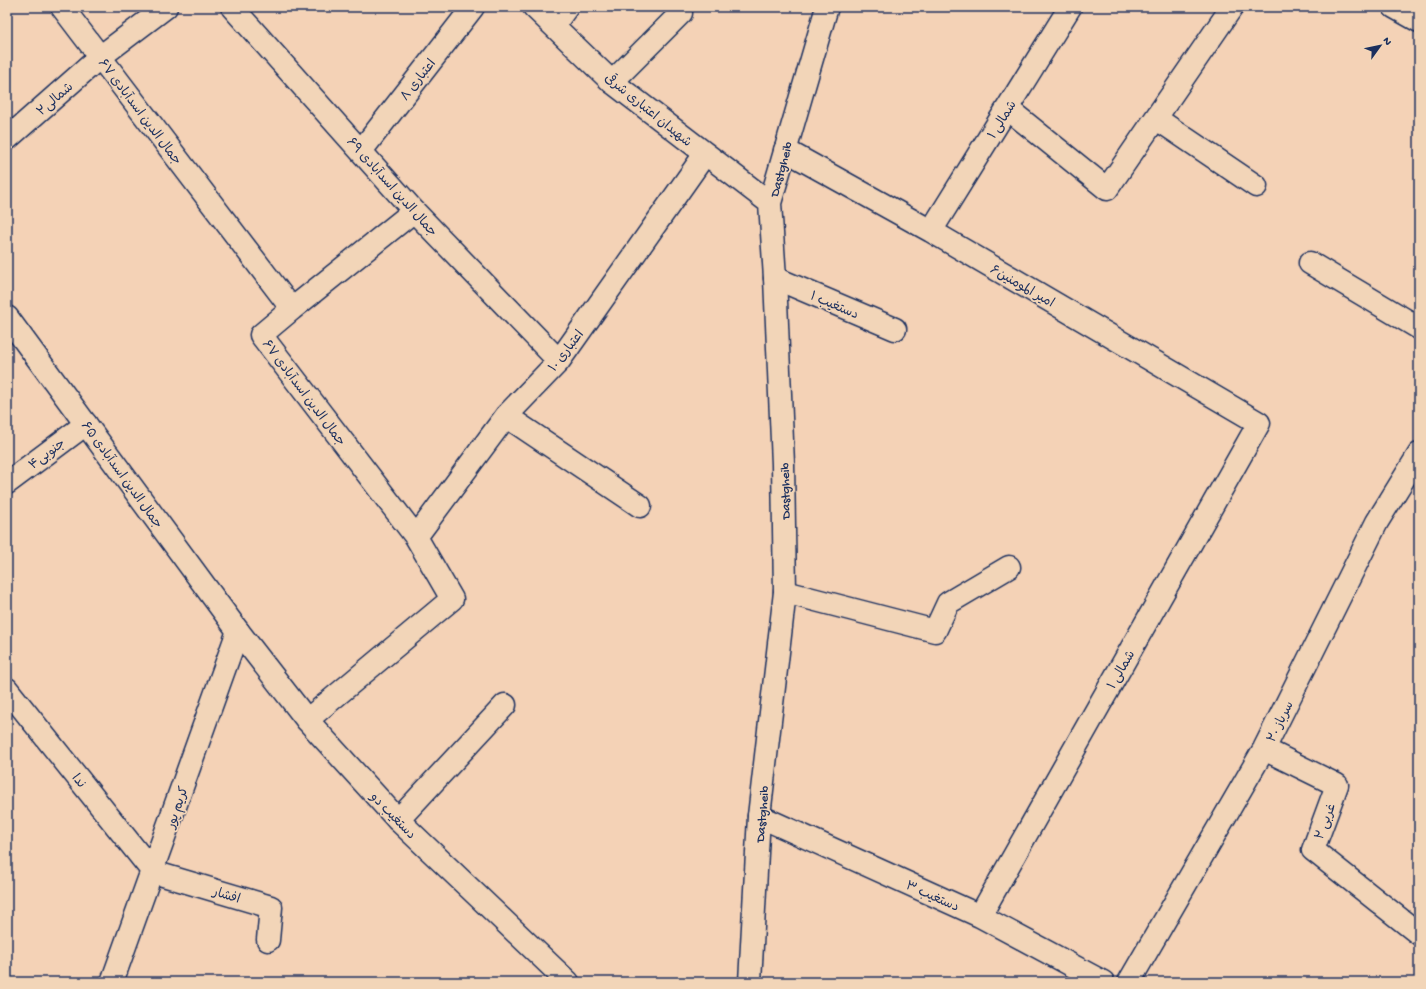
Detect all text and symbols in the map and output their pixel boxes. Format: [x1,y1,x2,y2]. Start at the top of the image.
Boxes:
north arrow [1360,26,1400,66]
text: N [1380,35,1394,48]
street label: جمال الدین اسدآبادی ۶۷ [94,56,185,169]
street label: اعتباری ۸ [398,57,440,104]
street label: شهیدان اعتباری شرقی [601,69,696,151]
street label: شمالی۲ [34,80,77,120]
street label: شمالی ۱ [986,98,1021,142]
street label: جمال الدین اسدآبادی ۶۹ [343,134,440,240]
street label: Dastgheib [768,140,797,200]
street label: امیر المومنین۶ [987,262,1057,312]
street label: دستغیب ۱ [808,289,861,323]
street label: اعتباری ۱۰ [546,328,588,375]
street label: جمال الدین اسدآبادی ۶۷ [258,337,349,450]
street label: جمال الدین اسدآبادی ۶۵ [77,418,166,532]
street label: جنوبی۴ [26,436,69,473]
street label: Dastgheib [779,462,795,520]
street label: شمالی ۱ [1105,648,1139,692]
street label: سرباز ۲۰ [1265,699,1298,745]
street label: ندا [68,772,88,792]
street label: کریم پور [164,785,194,832]
street label: Dastgheib [753,785,773,844]
street label: دستغیب دو [366,790,418,843]
street label: غربی ۲ [1313,802,1340,842]
street label: دستغیب ۳ [903,879,961,916]
street label: افشار [210,885,242,908]

